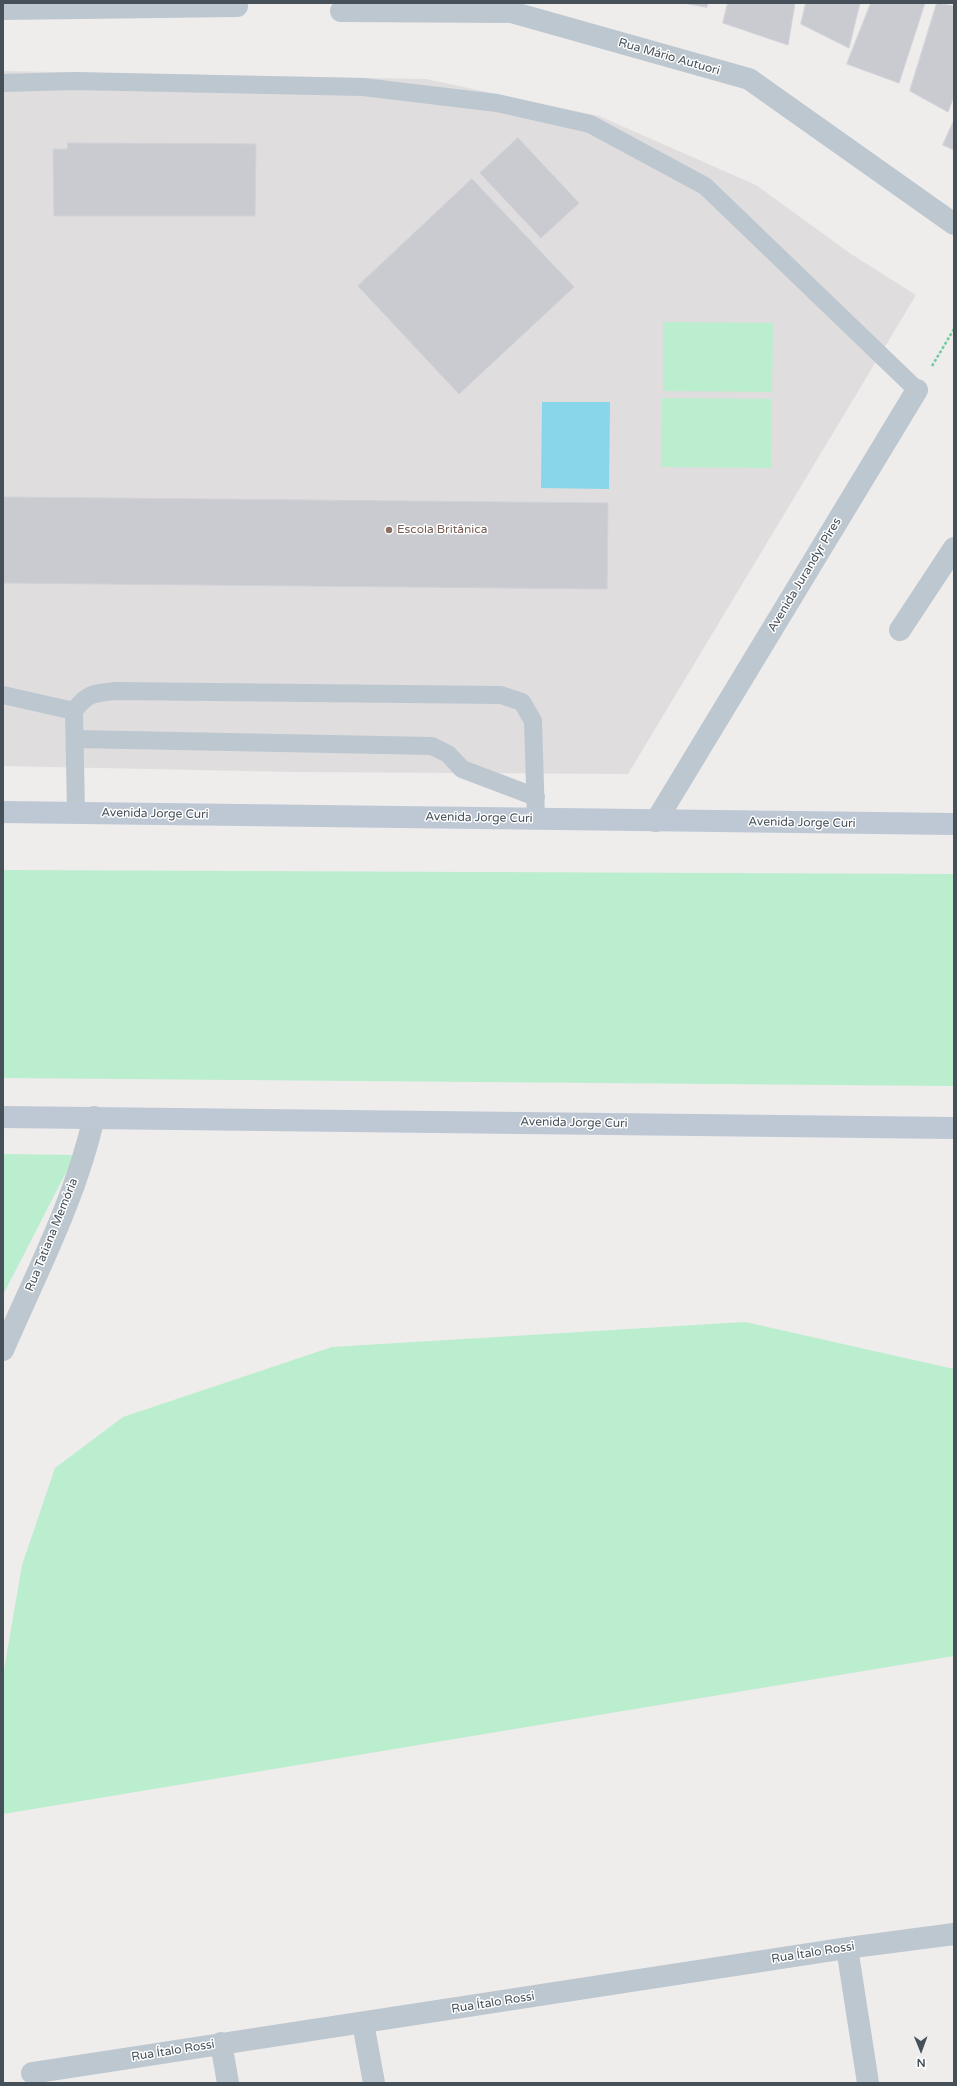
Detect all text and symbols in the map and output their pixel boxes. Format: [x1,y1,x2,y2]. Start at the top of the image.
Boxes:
street label: Rua Mário Autuori [617,36,721,78]
street label: Avenida Jurandyr Pires [765,515,845,635]
place label: Escola Britânica [397,523,487,537]
marker: Escola Britânica [384,525,394,535]
street label: Avenida Jorge Curi [101,806,209,822]
street label: Avenida Jorge Curi [425,810,533,826]
street label: Avenida Jorge Curi [748,815,856,831]
street label: Avenida Jorge Curi [520,1115,628,1131]
street label: Rua Tatiana Memória [23,1176,81,1294]
street label: Rua Ítalo Rossi [770,1939,856,1967]
street label: Rua Ítalo Rossi [450,1989,536,2017]
north arrow [901,2030,941,2070]
street label: Rua Ítalo Rossi [130,2037,216,2065]
text: N [917,2056,926,2069]

